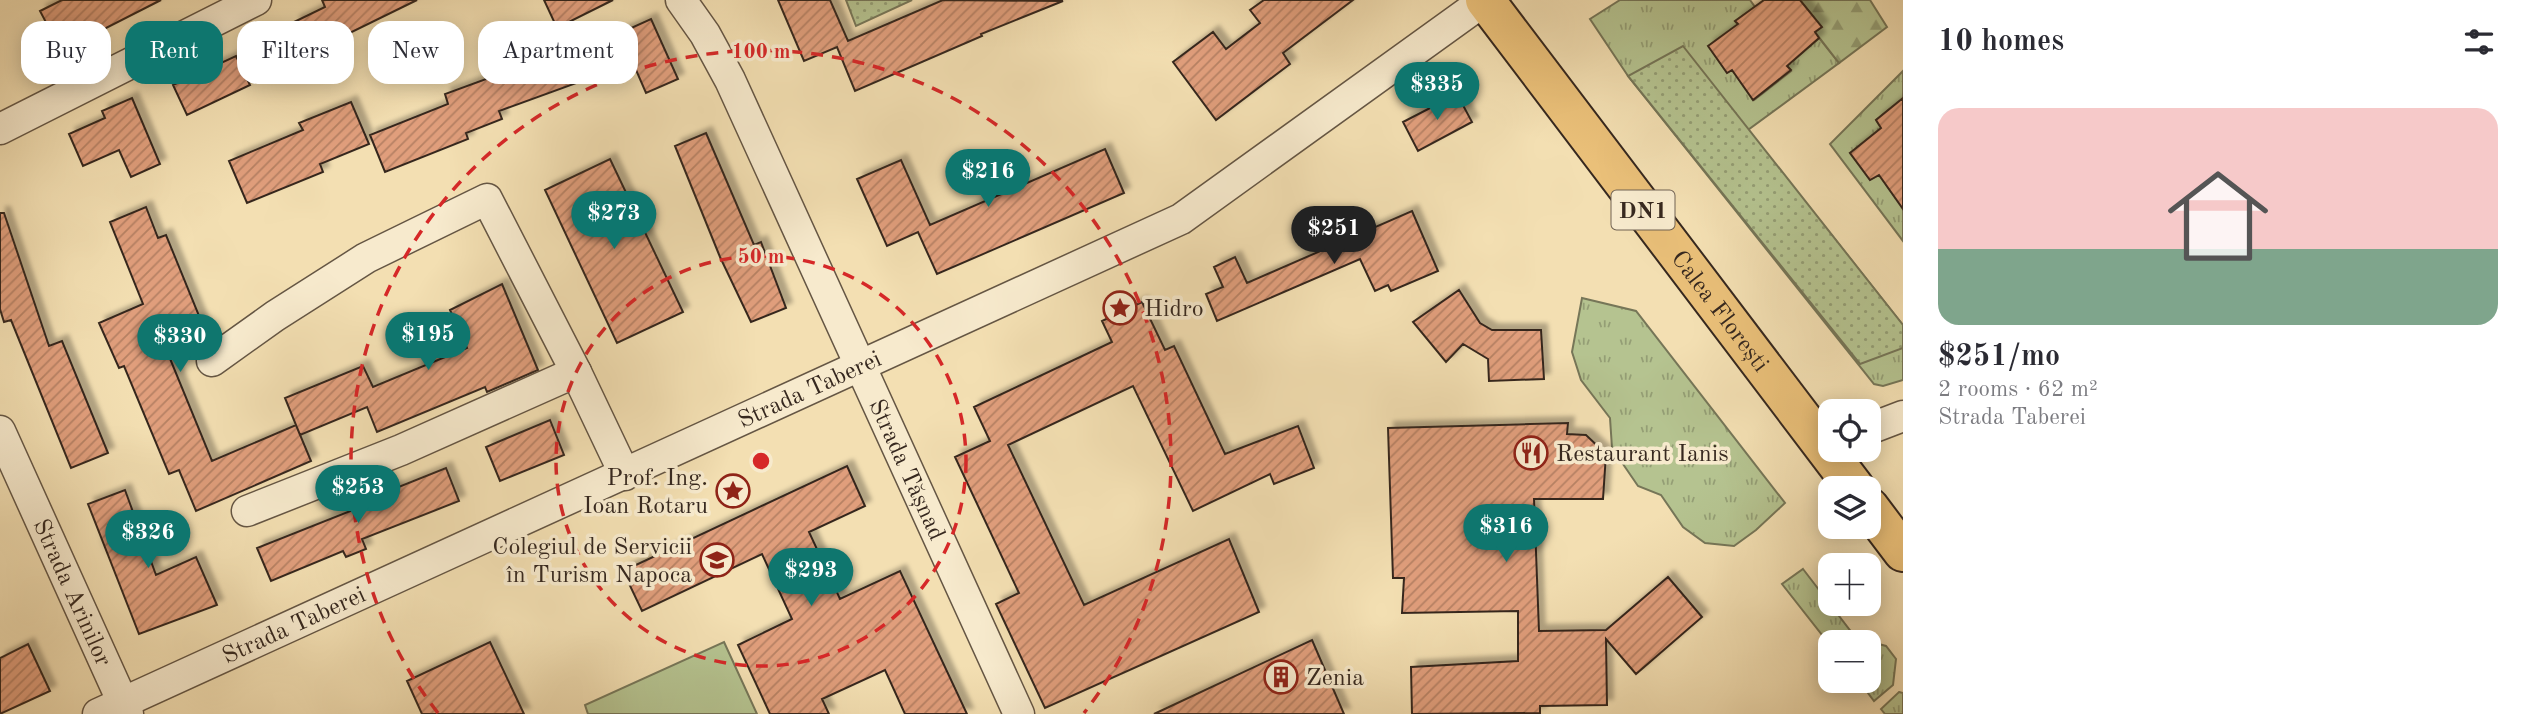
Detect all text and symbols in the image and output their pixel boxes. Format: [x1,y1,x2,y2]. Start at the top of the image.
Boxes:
chip: Buy [21,21,111,84]
chip: Rent [125,21,223,84]
chip: Filters [237,21,354,84]
chip: New [368,21,464,84]
chip: Apartment [478,21,638,84]
icon: filters [2460,23,2498,61]
text: 10 homes [1938,27,2064,57]
text: 100 m [731,42,791,63]
pin: $335 [1396,62,1478,122]
text: $335 [1410,73,1464,96]
pin: $216 [947,150,1029,209]
icon: home [2155,153,2281,279]
text: $216 [961,160,1015,183]
road number: DN1 [1612,190,1674,230]
pin: $273 [573,191,655,251]
text: $273 [587,202,641,225]
pin: $251 [1293,206,1375,266]
text: $251 [1307,217,1361,240]
text: 50 m [737,247,785,268]
street label: Calea Florești [1666,247,1772,377]
place icon: Hidro [1101,289,1139,327]
place label: Hidro [1144,298,1204,322]
pin: $195 [387,312,469,372]
pin: $330 [139,314,221,374]
text: $195 [401,323,455,346]
text: $330 [153,325,207,348]
text: $251/mo [1938,342,2060,372]
street label: Strada Taberei [735,348,885,434]
text: 2 rooms · 62 m² [1938,378,2098,401]
street label: Strada Tășnad [863,396,948,544]
map controls [1818,399,1881,693]
button: locate [1818,399,1881,462]
text: Strada Taberei [1938,406,2086,429]
restaurant icon: Restaurant Ianis [1512,434,1550,472]
place label: Restaurant Ianis [1556,443,1729,467]
centre of rings [749,449,773,473]
pin: $253 [317,466,399,525]
place label: Prof. Ing. Ioan Rotaru [583,467,708,519]
place icon: Prof. Ing. Ioan Rotaru [714,472,752,510]
text: $253 [331,476,385,499]
button: layers [1818,476,1881,539]
pin: $316 [1465,504,1547,564]
pin: $326 [107,510,189,570]
text: $316 [1479,515,1533,538]
street label: Strada Arinilor [28,516,115,670]
text: $326 [121,521,175,544]
place label: Colegiul de Servicii în Turism Napoca [492,536,692,588]
school or university icon: Colegiul de Servicii în Turism Napoca [698,541,736,579]
pin: $293 [770,548,852,608]
button: + [1818,553,1881,616]
text: $293 [784,559,838,582]
street label: Strada Taberei [219,583,370,669]
button: − [1818,630,1881,693]
building icon: Zenia [1262,658,1300,696]
place label: Zenia [1306,667,1364,691]

